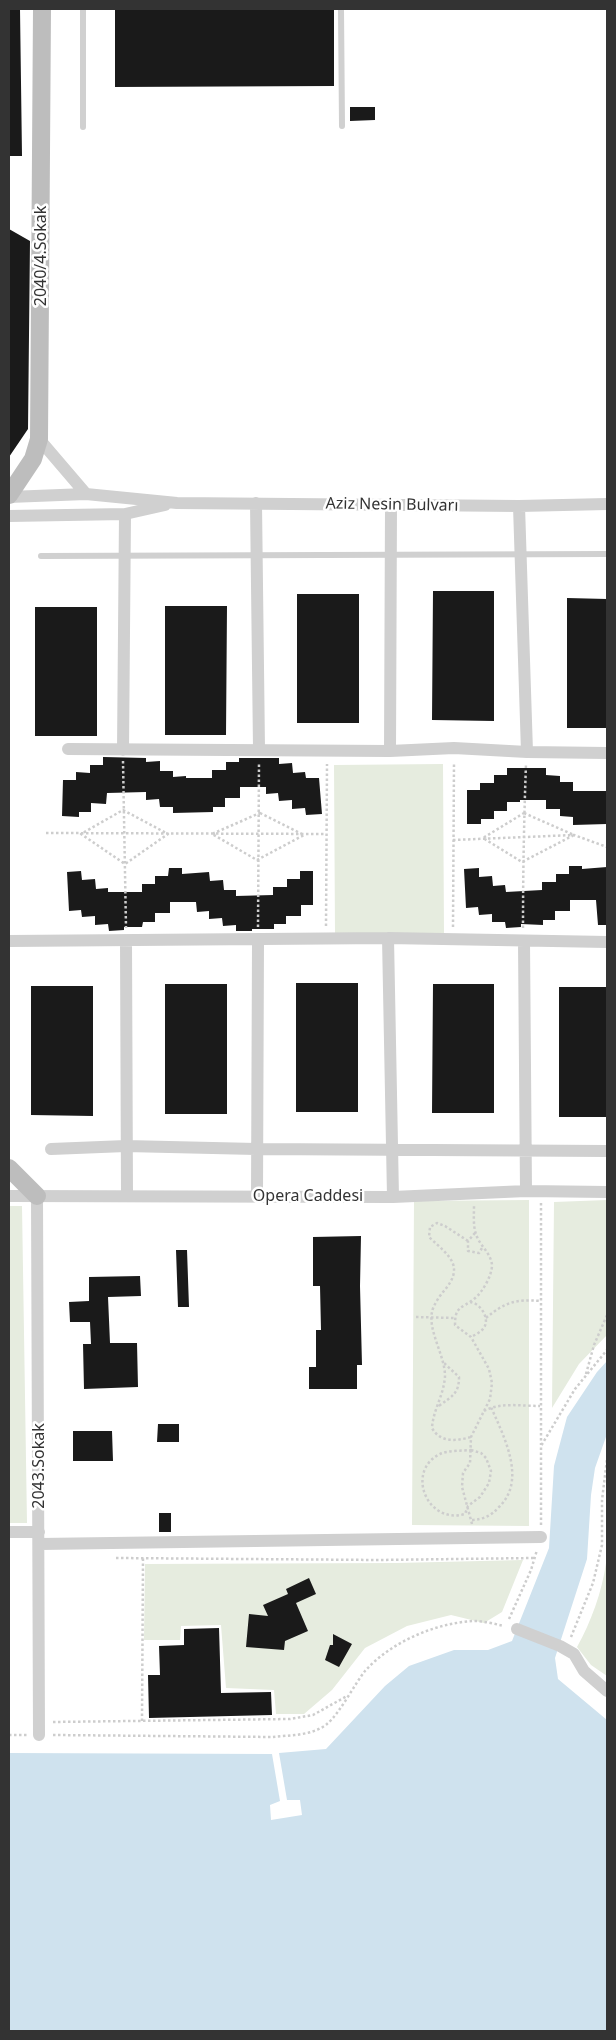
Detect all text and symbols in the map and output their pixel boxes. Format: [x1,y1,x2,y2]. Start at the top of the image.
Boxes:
street label: 2040/4.Sokak [31,206,51,306]
street label: Aziz Nesin Bulvarı [325,494,459,516]
street label: Opera Caddesi [253,1186,363,1206]
street label: 2043.Sokak [29,1423,49,1509]

